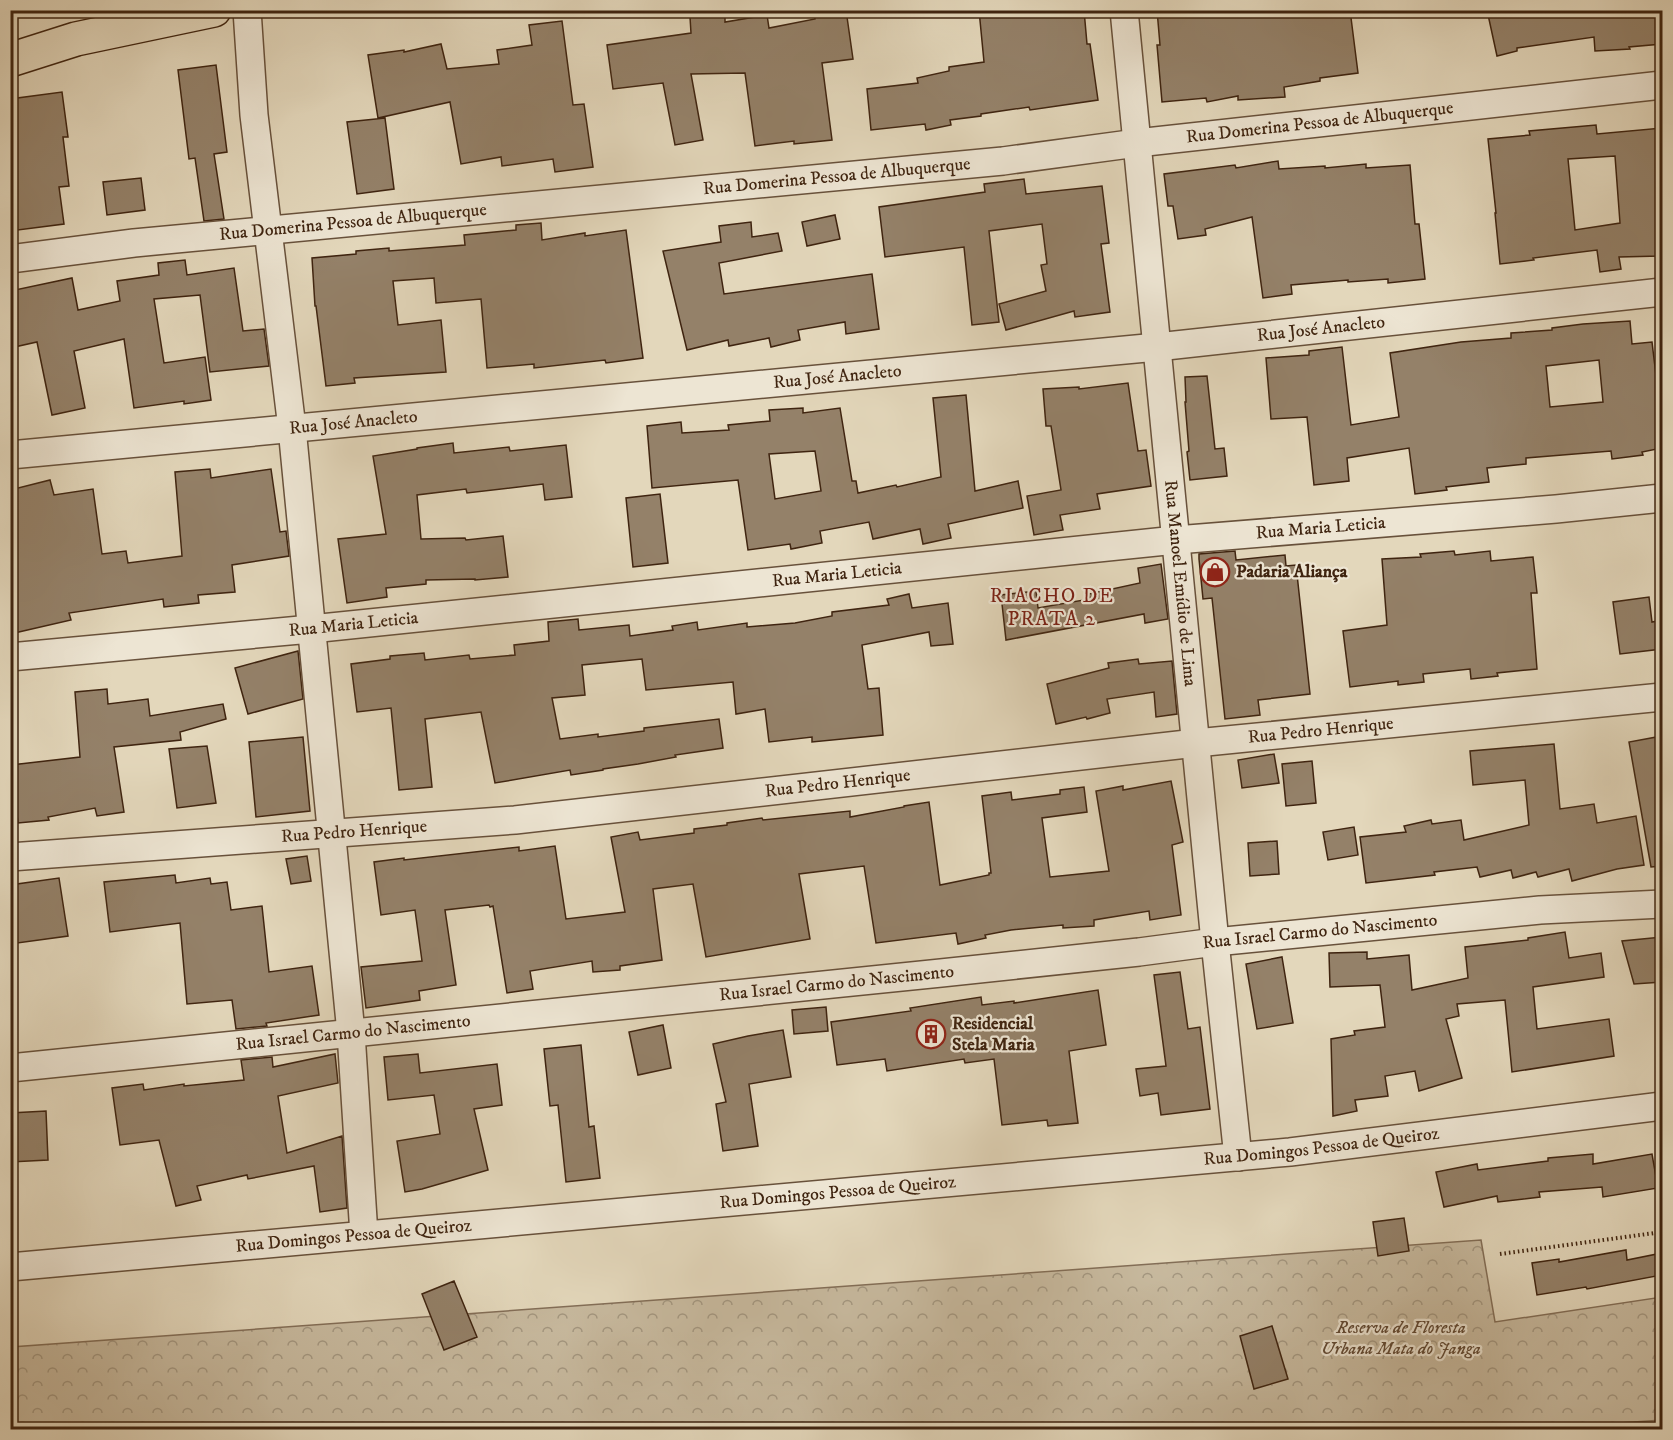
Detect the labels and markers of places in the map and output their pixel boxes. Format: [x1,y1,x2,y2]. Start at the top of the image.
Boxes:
shop icon: Padaria Aliança [1199,556,1231,588]
place label: Padaria Aliança [1236,561,1348,583]
place label: Residencial Stela Maria [952,1013,1035,1056]
building icon: Residencial Stela Maria [915,1018,947,1050]

